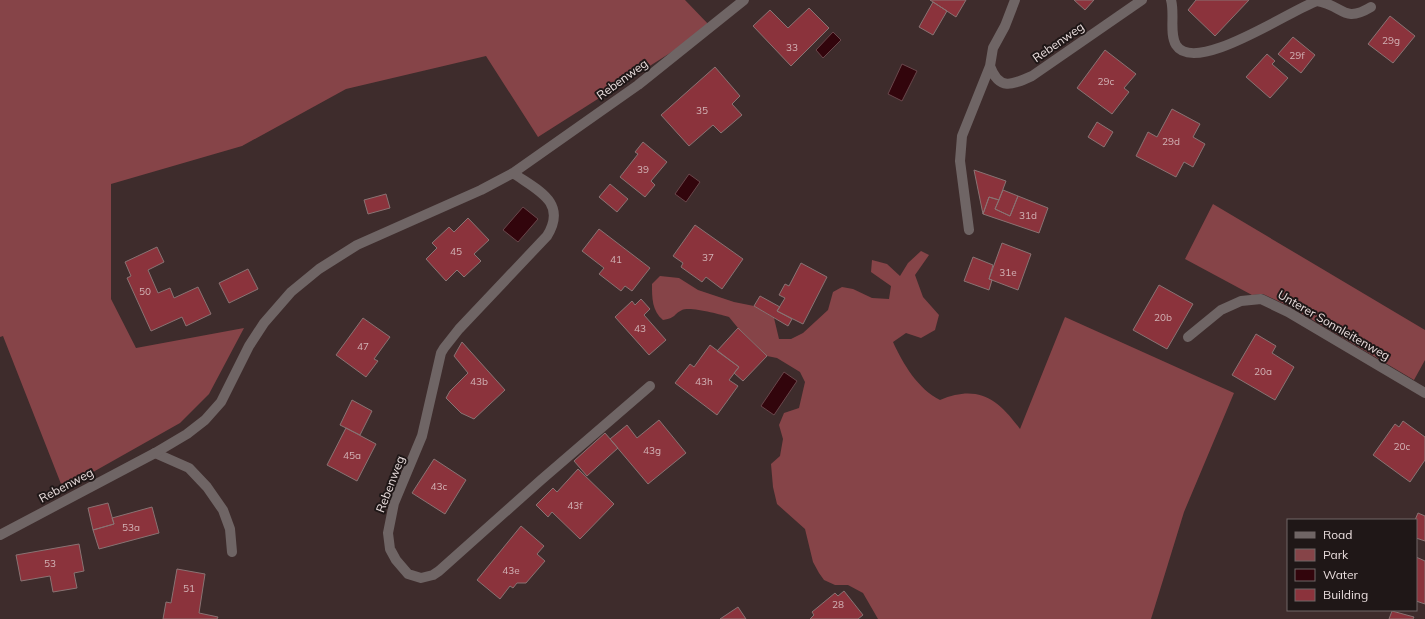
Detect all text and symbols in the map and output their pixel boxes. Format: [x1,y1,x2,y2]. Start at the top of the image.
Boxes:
street label: Rebenweg [1029,19,1087,65]
house number: 29g [1382,34,1400,47]
house number: 33 [786,41,798,54]
house number: 29f [1289,49,1305,62]
street label: Rebenweg [594,55,650,103]
house number: 29c [1098,75,1115,88]
house number: 35 [696,104,708,117]
house number: 29d [1162,135,1180,148]
house number: 39 [637,163,649,176]
house number: 31d [1019,209,1037,222]
house number: 45 [450,245,462,258]
house number: 37 [702,251,714,264]
house number: 41 [610,253,622,266]
house number: 31e [999,266,1017,279]
house number: 50 [139,285,151,298]
street label: Unterer Sonnleitenweg [1275,287,1393,363]
house number: 20b [1154,311,1172,324]
house number: 43 [634,322,646,335]
house number: 47 [357,340,369,353]
house number: 20a [1254,365,1272,378]
house number: 43b [470,375,488,388]
house number: 43h [695,375,713,388]
house number: 20c [1394,440,1411,453]
house number: 43g [643,444,661,457]
house number: 45a [343,449,361,462]
street label: Rebenweg [372,454,408,514]
street label: Rebenweg [36,464,96,506]
house number: 43c [431,480,448,493]
house number: 43f [567,499,583,512]
legend [1287,519,1417,611]
house number: 53a [122,521,140,534]
text: Road [1323,527,1352,542]
text: Park [1323,547,1349,562]
house number: 53 [44,557,56,570]
house number: 43e [502,564,520,577]
text: Water [1323,567,1359,582]
house number: 51 [183,582,195,595]
text: Building [1323,587,1368,602]
house number: 28 [832,598,844,611]

